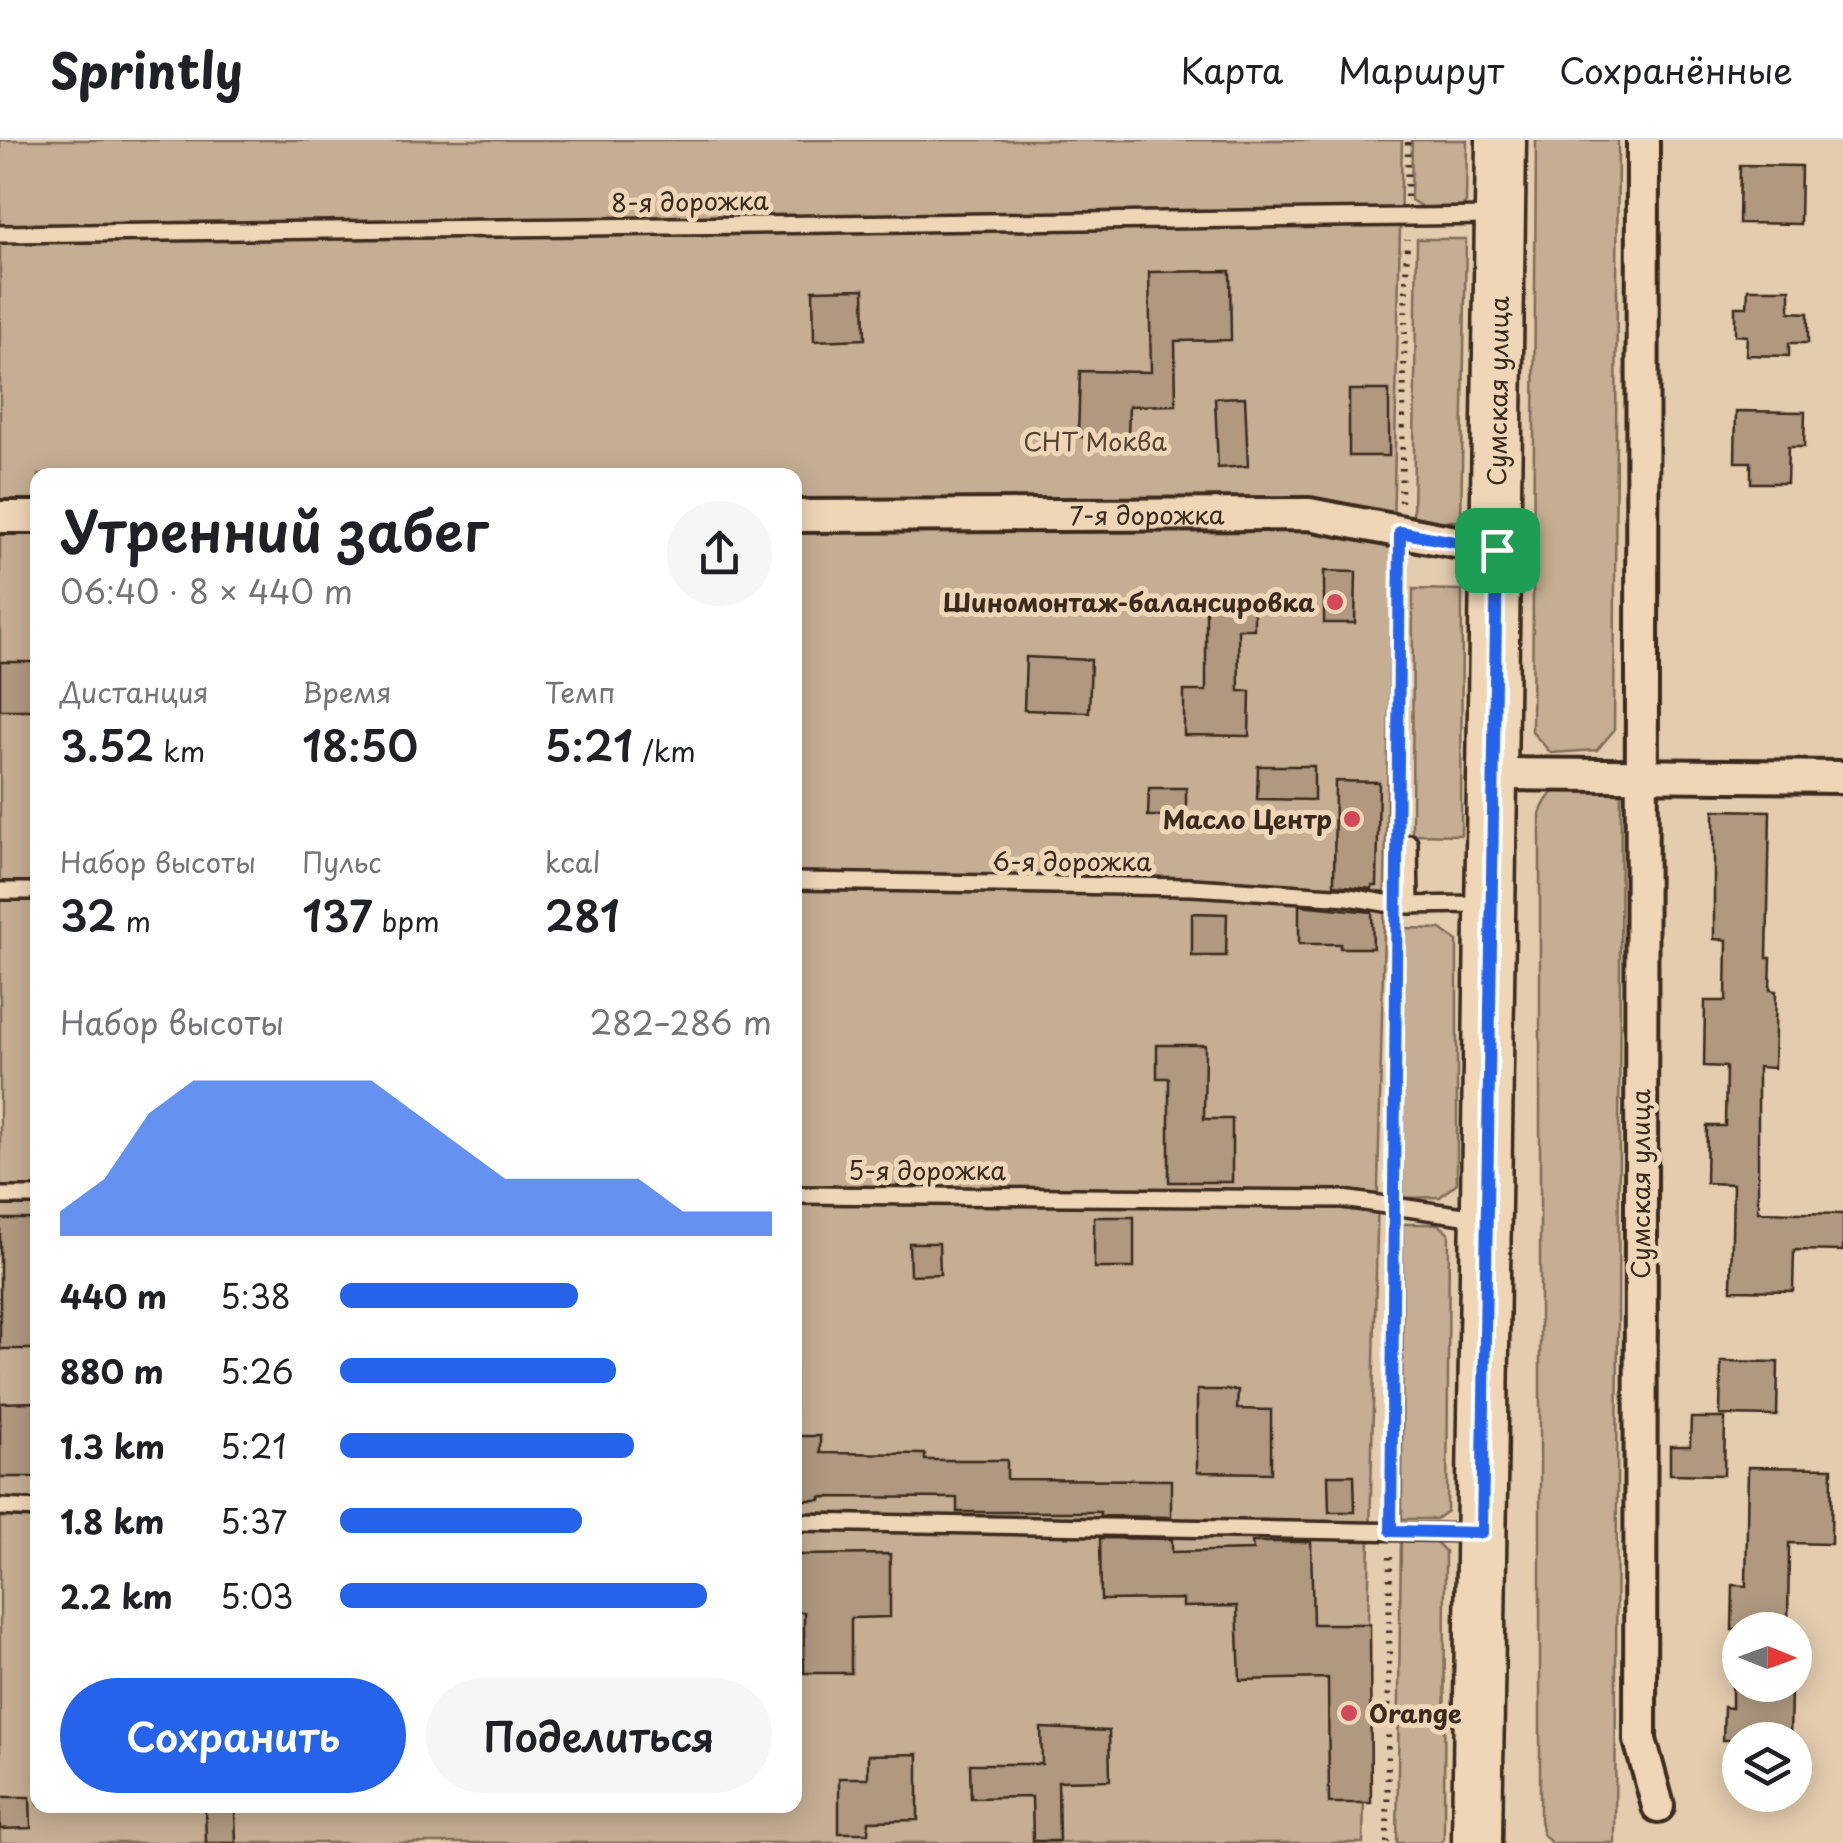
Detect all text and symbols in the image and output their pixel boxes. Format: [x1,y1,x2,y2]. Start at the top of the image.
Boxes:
text: Sprintly [50,33,243,105]
text: Карта [1181,43,1283,96]
text: Маршрут [1338,43,1504,96]
text: Сохранённые [1559,43,1793,96]
street label: 8-я дорожка [611,181,769,221]
street label: Сумская улица [1477,296,1518,486]
park label: СНТ Моква [1023,422,1167,460]
text: Утренний забег [60,488,489,571]
street label: 7-я дорожка [1069,495,1225,534]
button: share [667,501,772,606]
pin [1455,508,1540,593]
icon: arrive [1470,523,1525,578]
text: 06:40 · 8 × 440 m [60,567,353,615]
place label: Шиномонтаж-балансировка [942,583,1315,621]
marker: Шиномонтаж-балансировка [1324,591,1346,613]
text: Дистанция [60,670,209,713]
text: Время [302,670,392,713]
text: Темп [545,670,615,713]
text: 3.52 [60,713,154,776]
text: 18:50 [302,713,418,776]
text: 5:21 [545,713,633,776]
text: km [154,729,205,772]
text: /km [633,729,696,772]
place label: Масло Центр [1163,800,1332,838]
marker: Масло Центр [1341,808,1363,830]
text: Набор высоты [60,840,256,883]
text: Пульс [302,840,382,883]
text: kcal [545,840,601,883]
street label: 6-я дорожка [992,842,1152,880]
text: 32 [60,883,116,946]
text: 137 [302,883,373,946]
text: 281 [545,883,620,946]
text: m [116,899,151,942]
text: bpm [373,899,440,942]
text: Набор высоты [60,998,284,1046]
text: 282–286 m [590,998,772,1046]
street label: Сумская улица [1621,1089,1659,1279]
street label: 5-я дорожка [848,1151,1006,1189]
text: 440 m [60,1272,167,1320]
text: 5:38 [220,1272,291,1320]
text: 880 m [60,1347,164,1395]
text: 5:26 [220,1347,294,1395]
text: 1.3 km [60,1422,165,1470]
text: 5:21 [220,1422,287,1470]
text: 1.8 km [60,1497,164,1545]
text: 5:37 [220,1497,287,1545]
text: 2.2 km [60,1572,173,1620]
text: 5:03 [220,1572,293,1620]
north arrow [1722,1612,1812,1702]
map controls [1722,1612,1812,1812]
button: Сохранить [60,1678,406,1793]
button: Поделиться [426,1678,772,1793]
place label: Orange [1369,1694,1462,1732]
marker: Orange [1338,1702,1360,1724]
button: layers [1722,1722,1812,1812]

